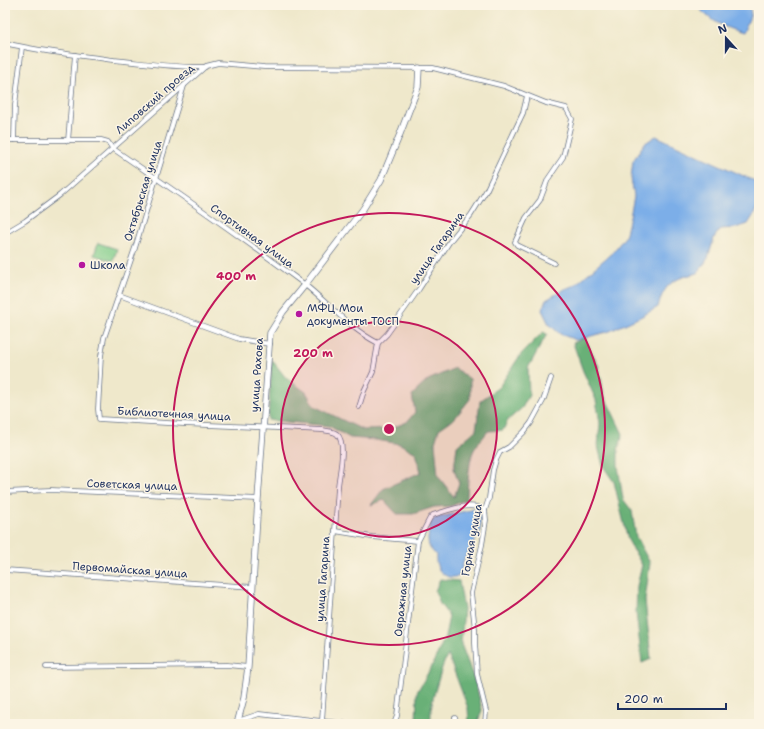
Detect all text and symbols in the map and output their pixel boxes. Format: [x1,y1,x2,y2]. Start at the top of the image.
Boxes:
north arrow [706,18,746,58]
text: N [716,20,730,38]
street label: Липовский проезд [112,61,198,137]
street label: Октябрьская улица [121,139,166,243]
street label: Спортивная улица [207,201,297,272]
street label: улица Гагарина [406,209,468,287]
place label: Школа [90,258,126,273]
marker: Школа [77,260,87,270]
text: 400 m [216,268,256,284]
place label: МФЦ Мои документы ТОСП [307,301,399,329]
marker: МФЦ Мои документы ТОСП [294,309,304,319]
street label: улица Рахова [247,337,267,413]
text: 200 m [293,345,333,361]
street label: Библиотечная улица [117,404,231,424]
centre of rings [382,422,396,436]
street label: Советская улица [86,476,178,494]
street label: Горная улица [458,502,486,577]
street label: улица Гагарина [313,536,333,622]
street label: Овражная улица [391,544,415,637]
street label: Первомайская улица [72,558,188,582]
scale bar [618,685,726,711]
text: 200 m [624,691,663,707]

